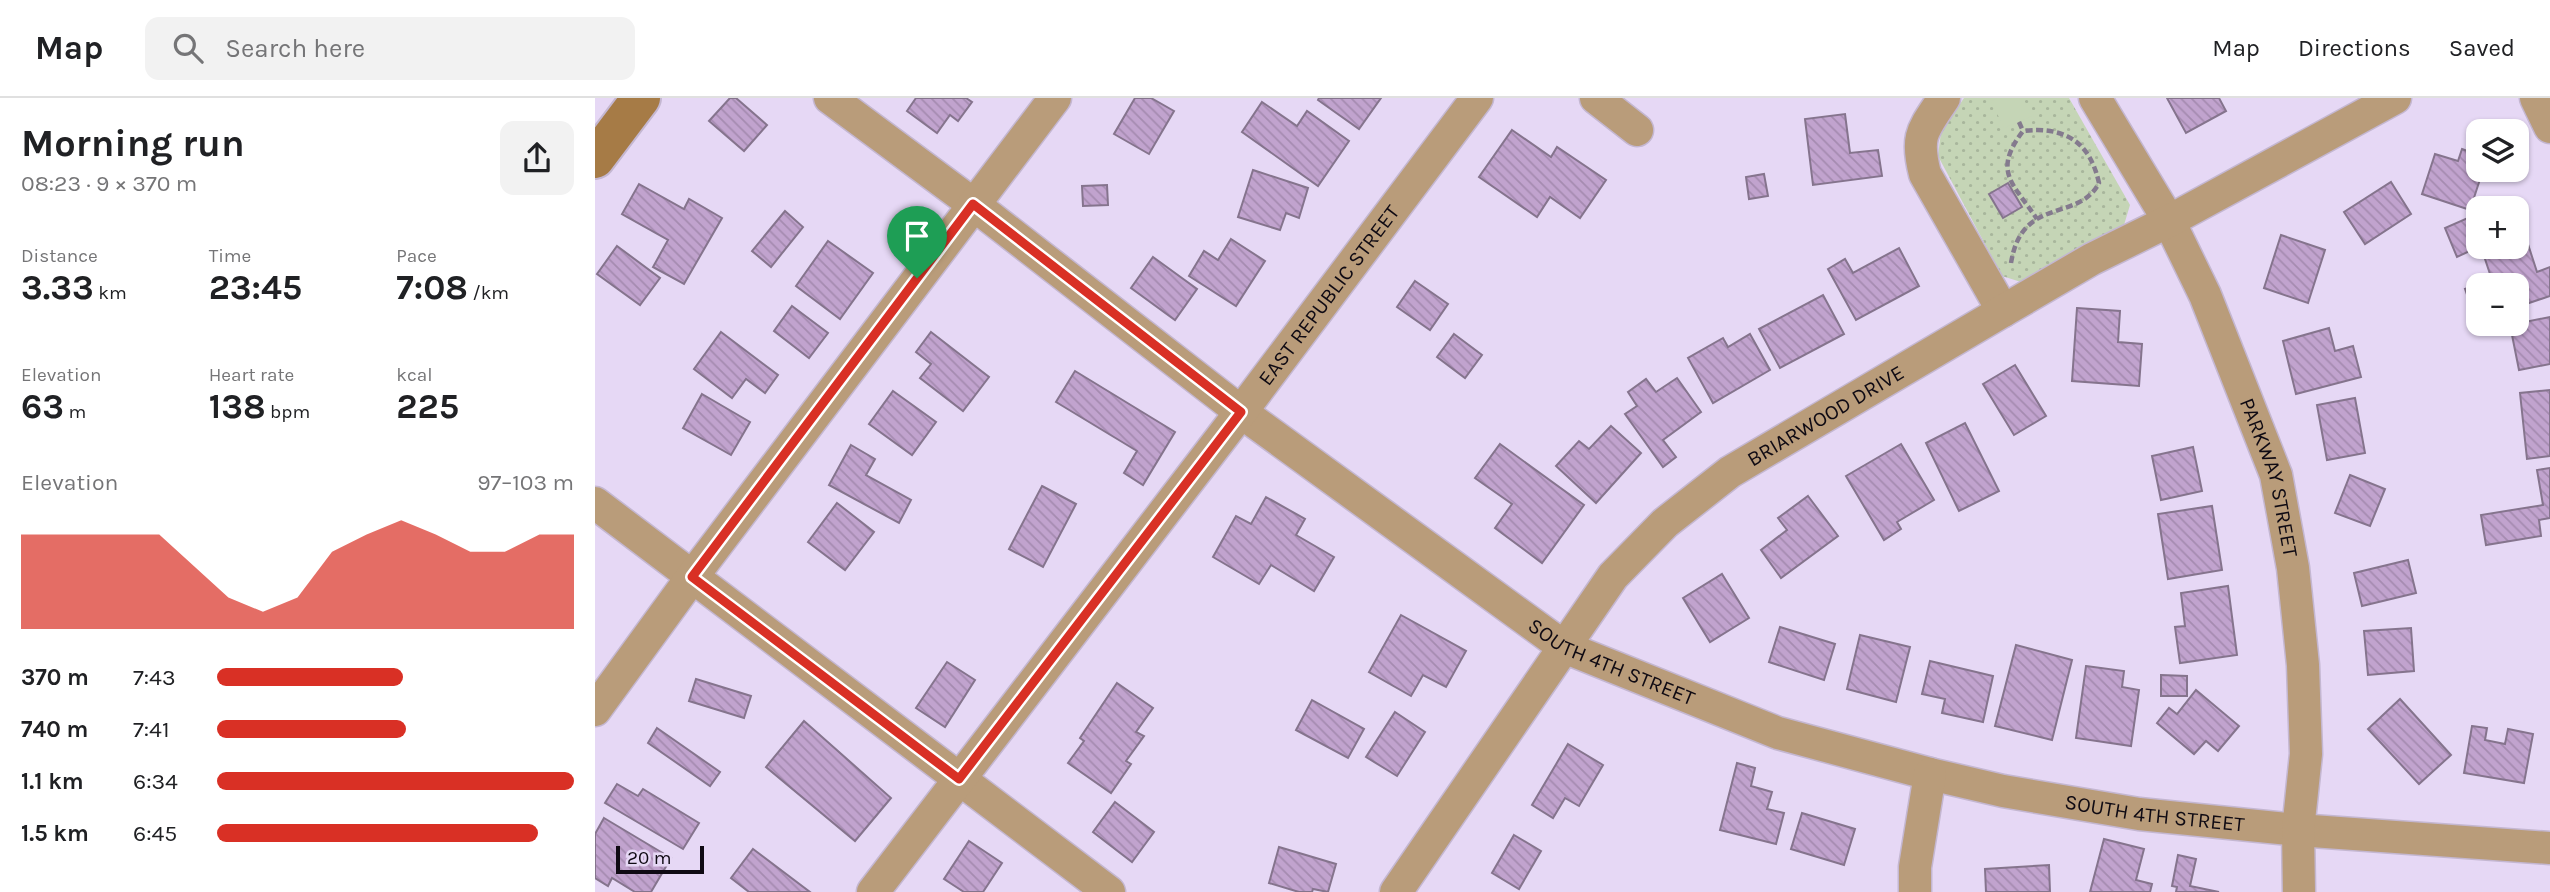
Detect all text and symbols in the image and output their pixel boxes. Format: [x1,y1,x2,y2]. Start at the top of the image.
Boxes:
search box [145,17,635,80]
text: Map [35,29,103,67]
icon: search [169,29,207,67]
text: Search here [225,33,365,64]
text: Map [2212,34,2260,62]
text: Directions [2298,34,2411,62]
text: Saved [2449,34,2515,62]
map controls [2466,119,2529,336]
button: layers [2466,119,2529,182]
text: Morning run [21,121,245,166]
button: share [500,121,574,195]
text: 08:23 · 9 × 370 m [21,170,197,197]
button: + [2466,196,2529,259]
street label: EAST REPUBLIC STREET [1253,200,1405,390]
pin [887,206,947,278]
icon: arrive [898,217,936,255]
text: Distance [21,245,98,267]
text: Time [209,245,251,267]
text: Pace [396,245,437,267]
text: 3.33 [21,267,94,308]
text: 23:45 [209,267,302,308]
text: 7:08 [396,267,468,308]
button: − [2466,273,2529,336]
text: km [94,282,127,304]
text: /km [468,282,509,304]
street label: BRIARWOOD DRIVE [1743,360,1908,471]
text: Elevation [21,364,101,386]
text: Heart rate [209,364,294,386]
text: kcal [396,364,433,386]
text: 63 [21,386,64,427]
text: 138 [209,386,266,427]
text: 225 [396,386,459,427]
street label: PARKWAY STREET [2235,395,2303,559]
text: m [64,401,86,423]
text: bpm [266,401,310,423]
text: Elevation [21,469,118,496]
text: 97–103 m [477,469,574,496]
street label: SOUTH 4TH STREET [1524,613,1699,710]
text: 370 m [21,664,89,691]
text: 7:43 [133,664,176,691]
text: 740 m [21,716,88,743]
text: 7:41 [133,716,170,743]
text: 1.1 km [21,768,84,795]
text: 6:34 [133,768,178,795]
street label: SOUTH 4TH STREET [2063,790,2246,837]
text: 1.5 km [21,820,89,847]
text: 6:45 [133,820,177,847]
scale bar [616,843,703,875]
text: 20 m [627,847,672,869]

